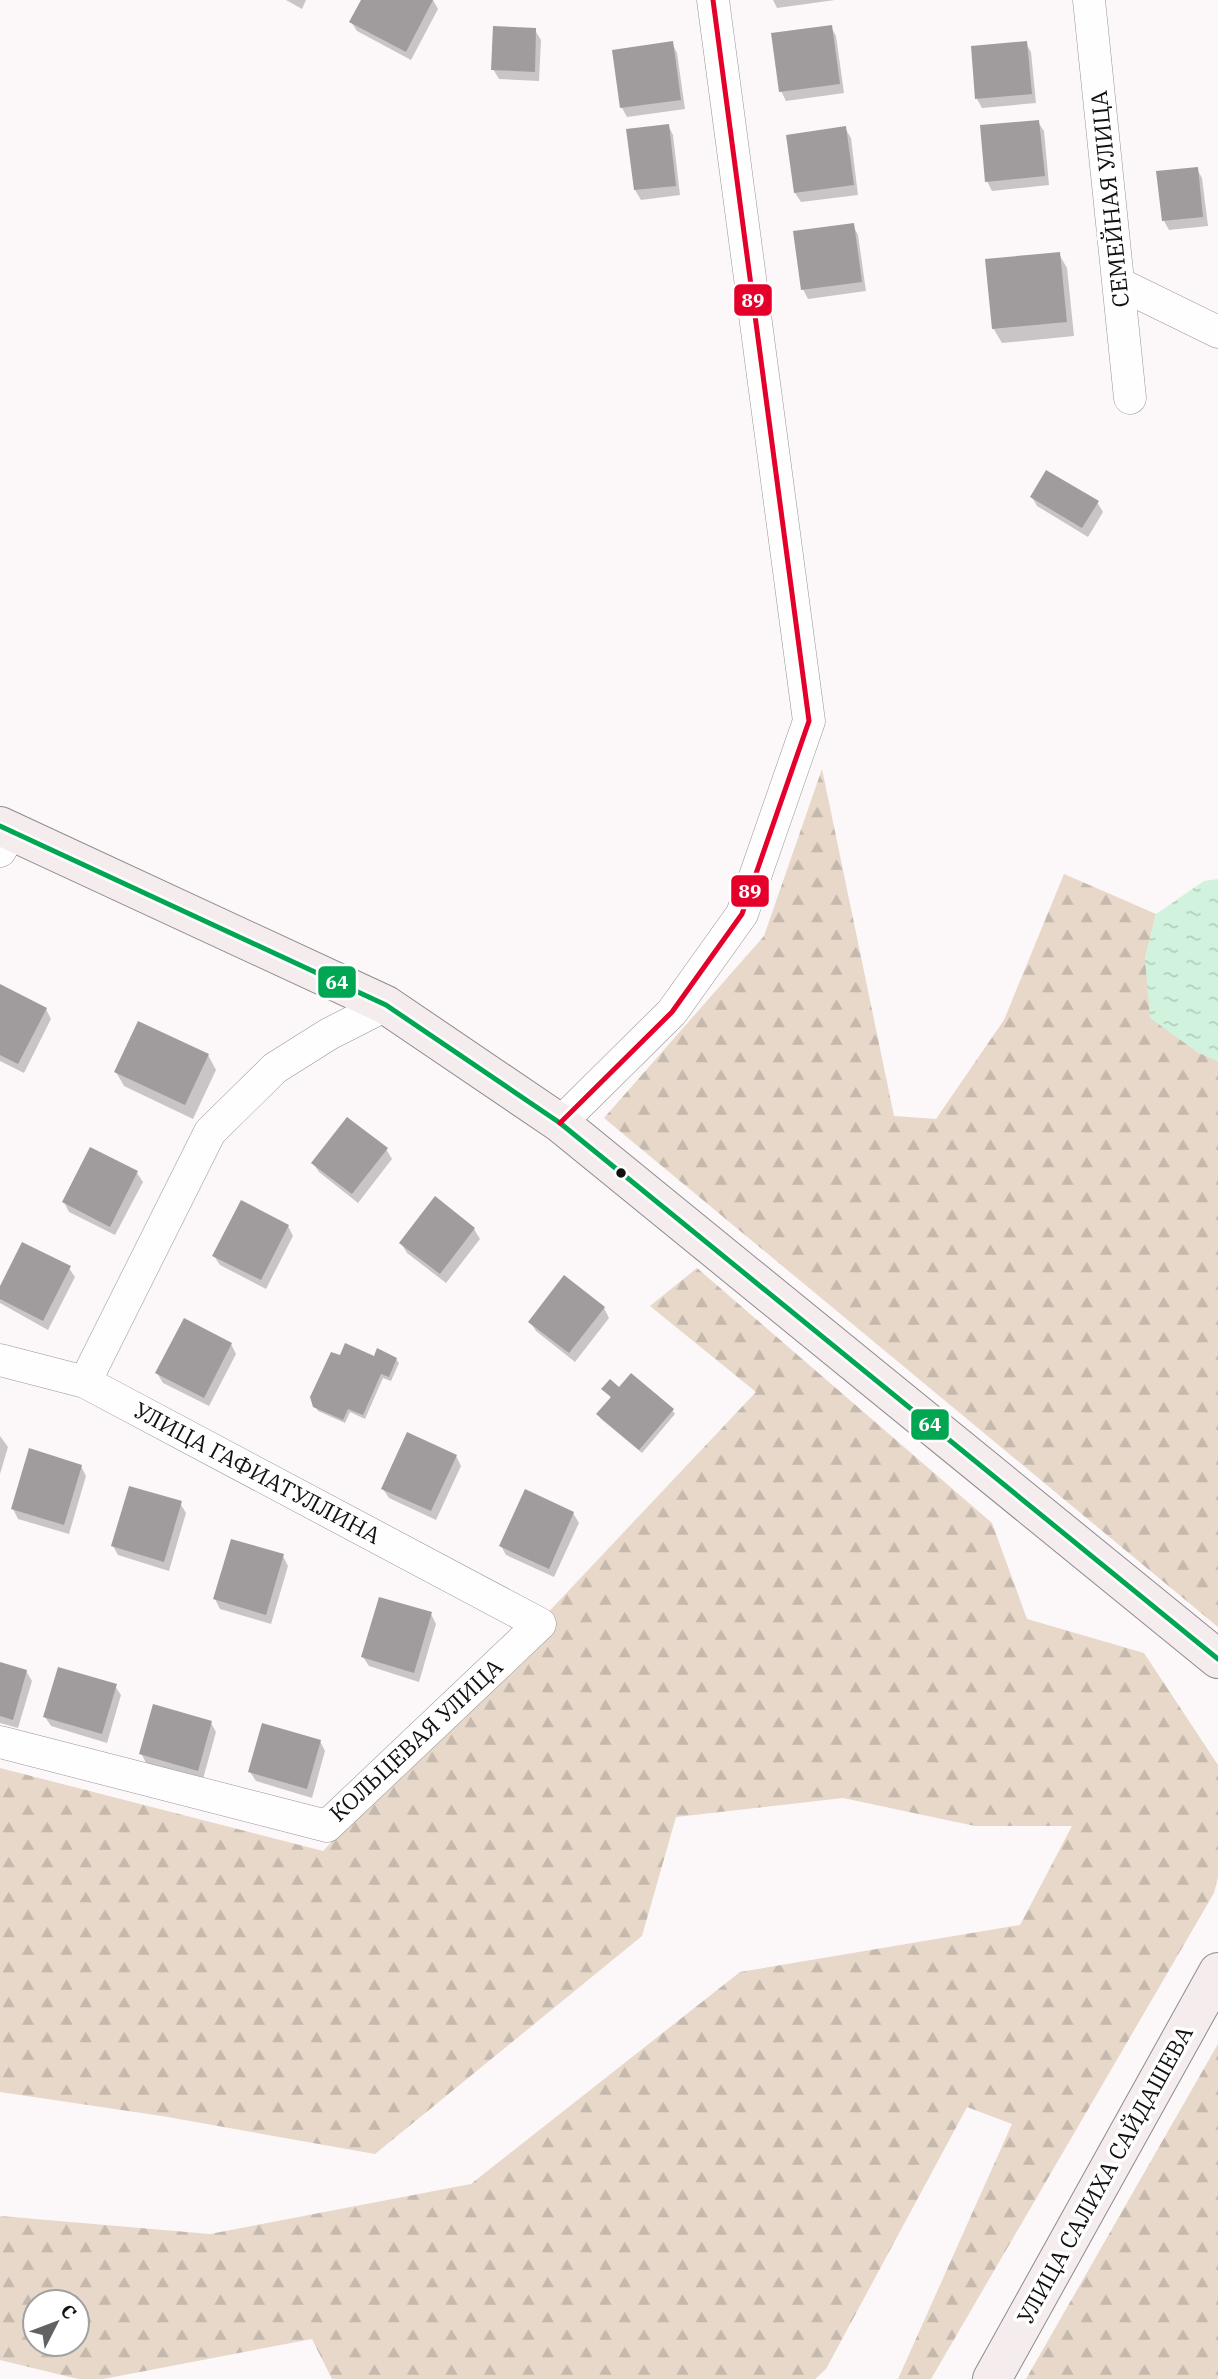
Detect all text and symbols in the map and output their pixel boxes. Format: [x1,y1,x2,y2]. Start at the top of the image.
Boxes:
street label: СЕМЕЙНАЯ УЛИЦА [1083,89,1135,309]
line badge: 89 [733,283,773,317]
text: 89 [742,288,764,312]
line badge: 89 [730,874,770,908]
text: 89 [739,879,761,903]
line badge: 64 [317,965,357,999]
text: 64 [326,970,348,994]
unlabelled marker [614,1166,628,1180]
street label: УЛИЦА ГАФИАТУЛЛИНА [129,1394,386,1550]
line badge: 64 [910,1408,950,1441]
text: 64 [919,1412,941,1436]
street label: КОЛЬЦЕВАЯ УЛИЦА [322,1651,508,1827]
street label: УЛИЦА САЛИХА САЙДАШЕВА [1009,2020,1199,2329]
north arrow [21,2288,91,2358]
text: С [55,2299,82,2324]

